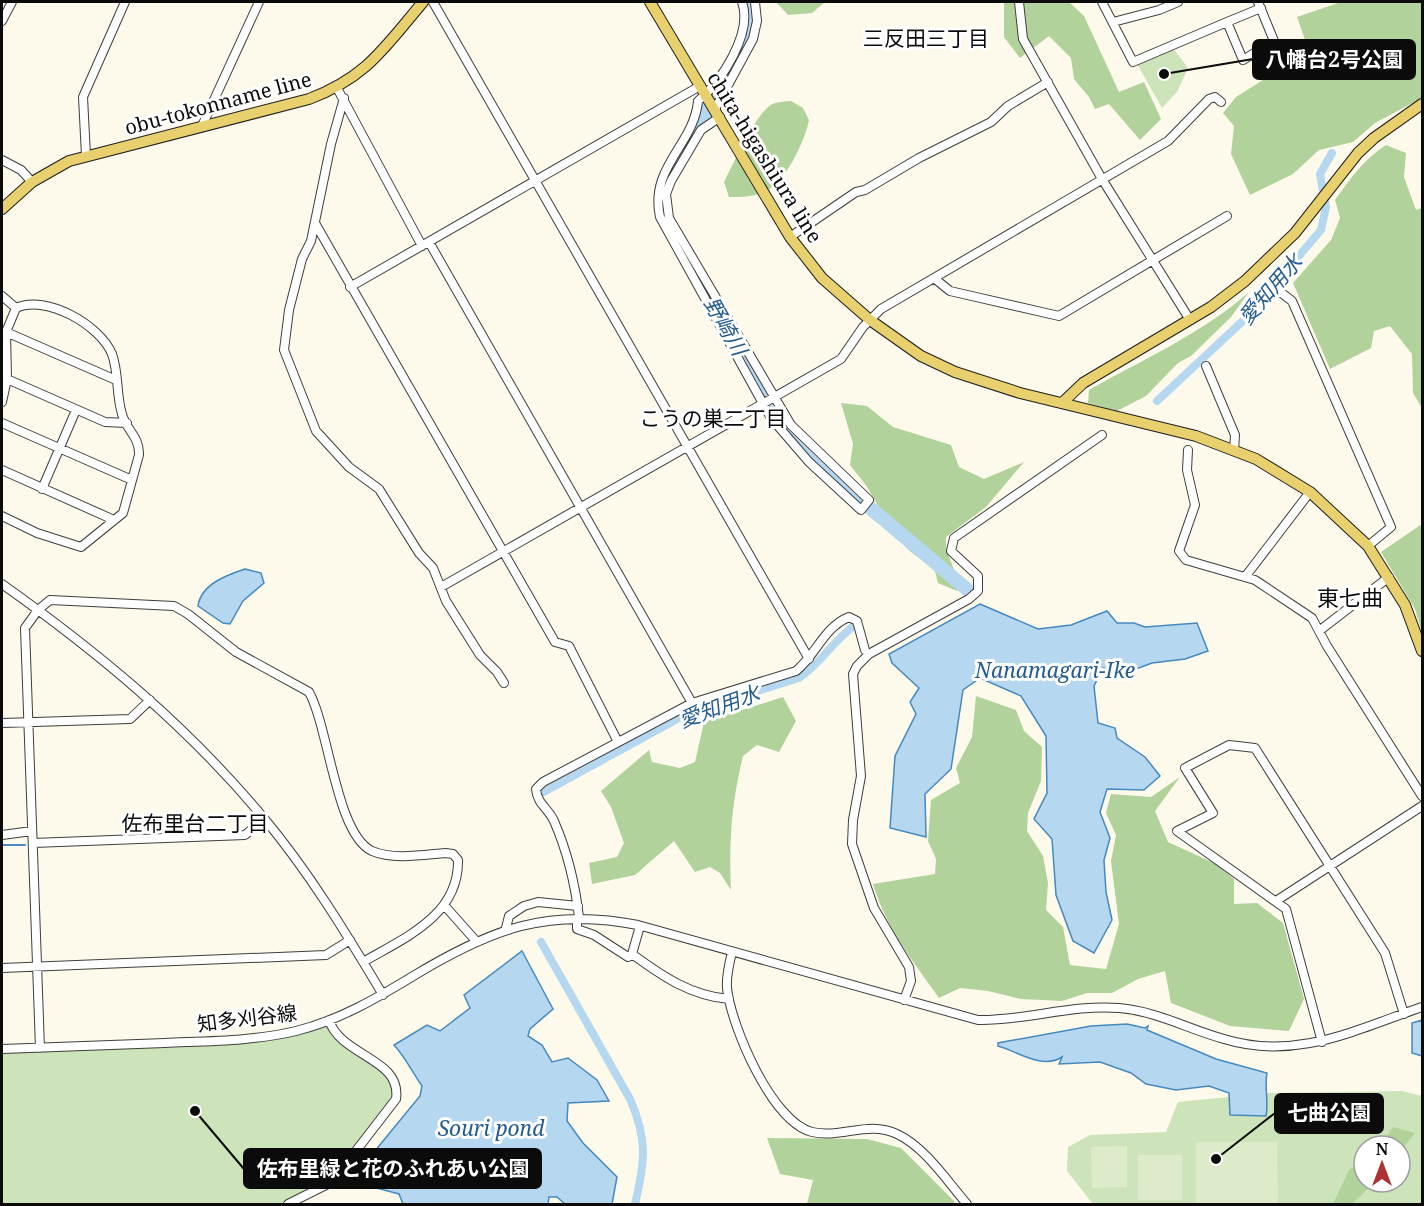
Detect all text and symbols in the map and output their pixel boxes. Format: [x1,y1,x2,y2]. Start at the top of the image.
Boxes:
district label: 三反田三丁目 [863,24,989,52]
callout: 八幡台2号公園 [1253,40,1415,79]
text: 八幡台2号公園 [1265,45,1403,73]
street label: obu-tokonname line [122,65,314,141]
street label: chita-higashiura line [701,66,829,248]
water label: 愛知用水 [1232,247,1309,330]
water label: 野崎川 [698,292,755,362]
district label: こうの巣二丁目 [640,404,787,432]
district label: 東七曲 [1317,582,1383,612]
water label: Nanamagari-Ike [974,656,1135,684]
water label: 愛知用水 [675,678,765,734]
district label: 佐布里台二丁目 [122,809,269,837]
street label: 知多刈谷線 [196,999,298,1037]
callout: 七曲公園 [1275,1094,1383,1133]
text: 七曲公園 [1287,1098,1371,1126]
water label: Souri pond [438,1114,545,1142]
north arrow [1352,1134,1412,1194]
text: N [1376,1138,1389,1160]
callout: 佐布里緑と花のふれあい公園 [244,1149,541,1188]
text: 佐布里緑と花のふれあい公園 [257,1154,530,1182]

